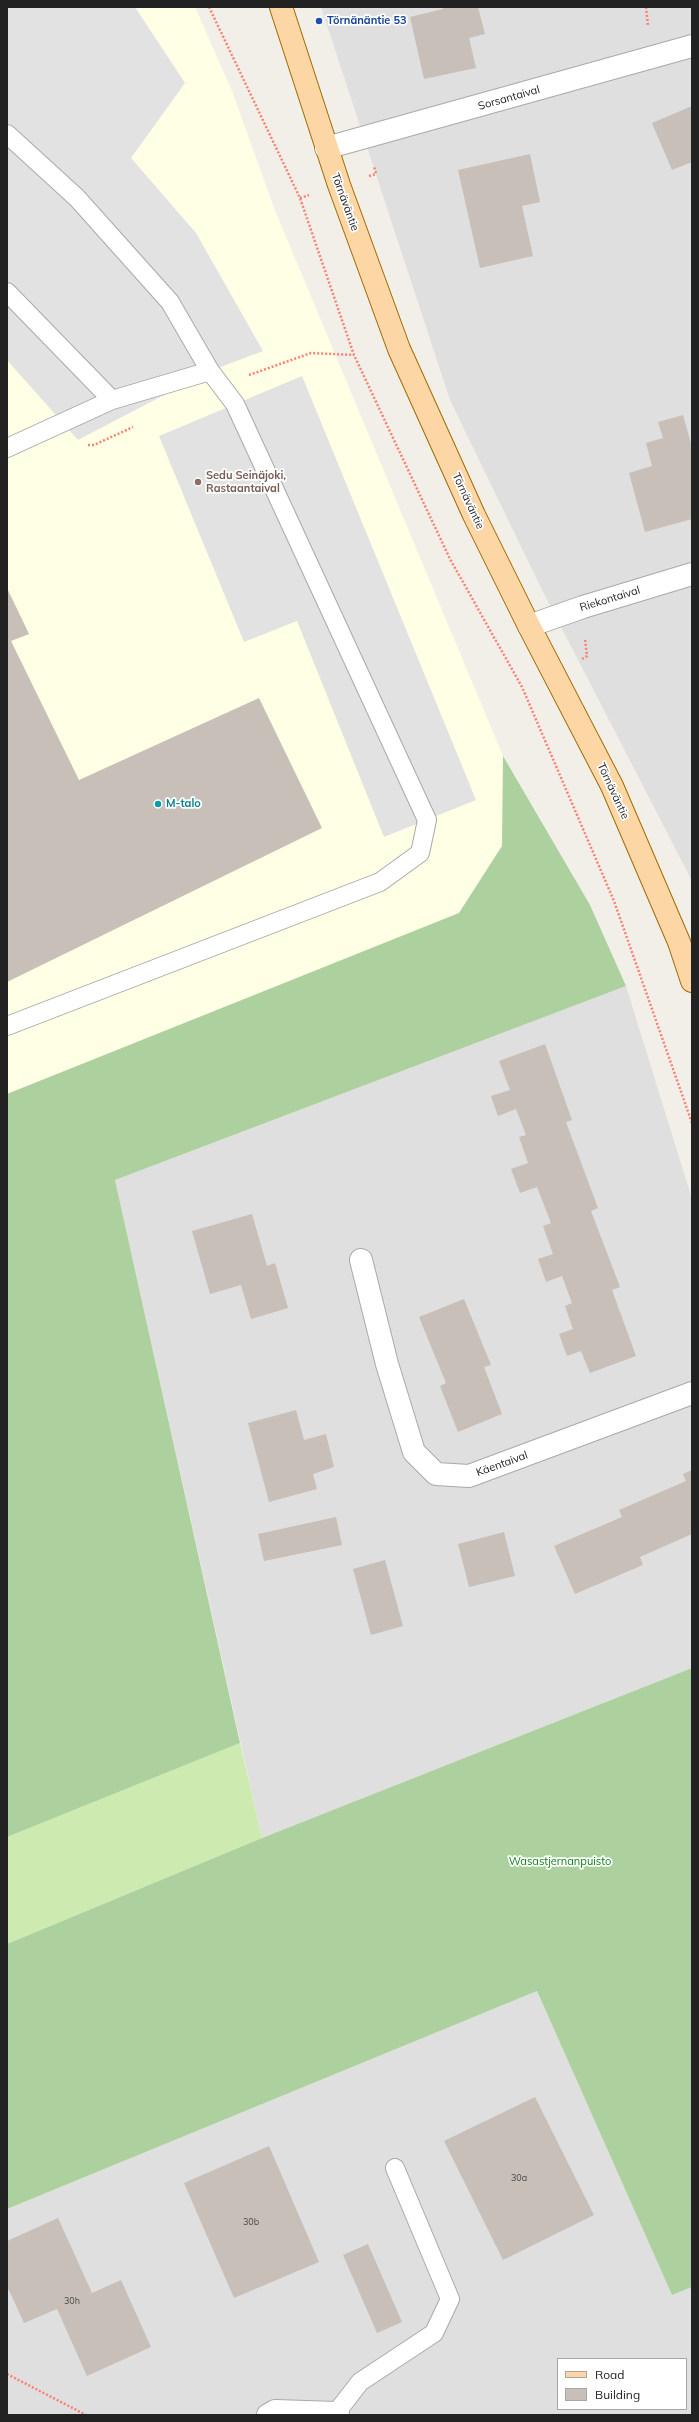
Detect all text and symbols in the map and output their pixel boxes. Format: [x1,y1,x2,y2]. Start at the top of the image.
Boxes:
place label: Törnänäntie 53 [327,14,407,28]
marker: Törnänäntie 53 [314,16,324,26]
street label: Sorsantaival [477,83,541,113]
street label: Törnäväntie [328,171,362,233]
place label: Sedu Seinäjoki, Rastaantaival [206,469,286,495]
street label: Törnäväntie [449,471,487,531]
marker: Sedu Seinäjoki, Rastaantaival [193,477,203,487]
street label: Riekontaival [578,584,642,614]
street label: Törnäväntie [594,761,632,821]
place label: M-talo [166,797,201,811]
marker: M-talo [153,799,163,809]
street label: Käentaival [474,1449,530,1479]
park label: Wasastjernanpuisto [509,1855,611,1869]
house number: 30a [511,2173,527,2183]
house number: 30b [243,2217,259,2227]
house number: 30h [64,2296,80,2306]
legend [557,2358,687,2410]
text: Road [595,2367,624,2382]
text: Building [595,2387,640,2402]

